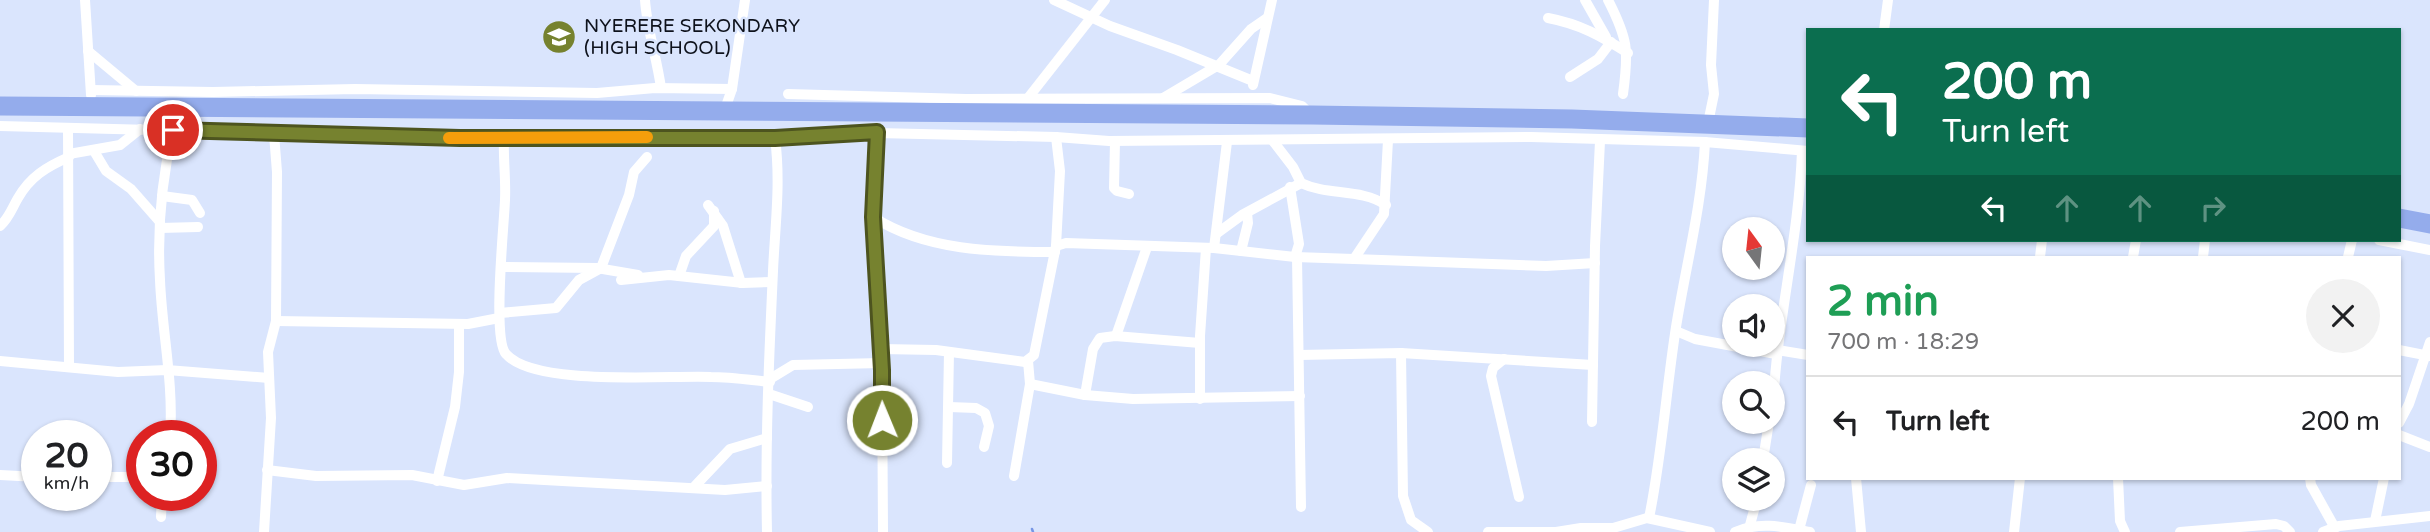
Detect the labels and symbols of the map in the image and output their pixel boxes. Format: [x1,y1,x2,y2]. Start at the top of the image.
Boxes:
place label: NYERERE SEKONDARY (HIGH SCHOOL) [584,15,800,59]
school or university icon: NYERERE SEKONDARY (HIGH SCHOOL) [540,18,578,56]
pin [143,100,203,160]
north arrow [1722,217,1785,280]
position arrow [845,383,919,457]
speed limit sign: 30 [126,420,217,511]

